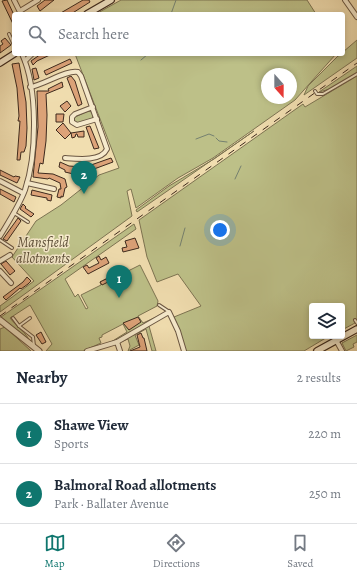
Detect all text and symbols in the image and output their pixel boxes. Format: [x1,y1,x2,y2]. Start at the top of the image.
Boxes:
search box [12,12,345,56]
icon: search [26,23,48,45]
text: Search here [58,24,129,44]
north arrow [261,68,297,104]
pin: 2 [71,161,97,194]
your location [210,220,230,240]
park label: Mansfield allotments [16,233,70,268]
pin: 1 [106,265,132,298]
map controls [309,303,345,339]
button: layers [309,303,345,339]
text: Nearby [16,366,67,389]
text: 2 results [297,369,341,386]
text: Shawe View [54,415,129,435]
text: 1 [27,425,31,442]
text: 220 m [308,425,341,442]
text: Sports [54,435,89,452]
text: Balmoral Road allotments [54,475,216,495]
text: 2 [26,485,32,502]
text: 250 m [309,485,341,502]
text: Park · Ballater Avenue [54,495,169,512]
tab: Map [44,532,66,571]
tab: Directions [153,532,200,571]
tab: Saved [287,532,313,571]

